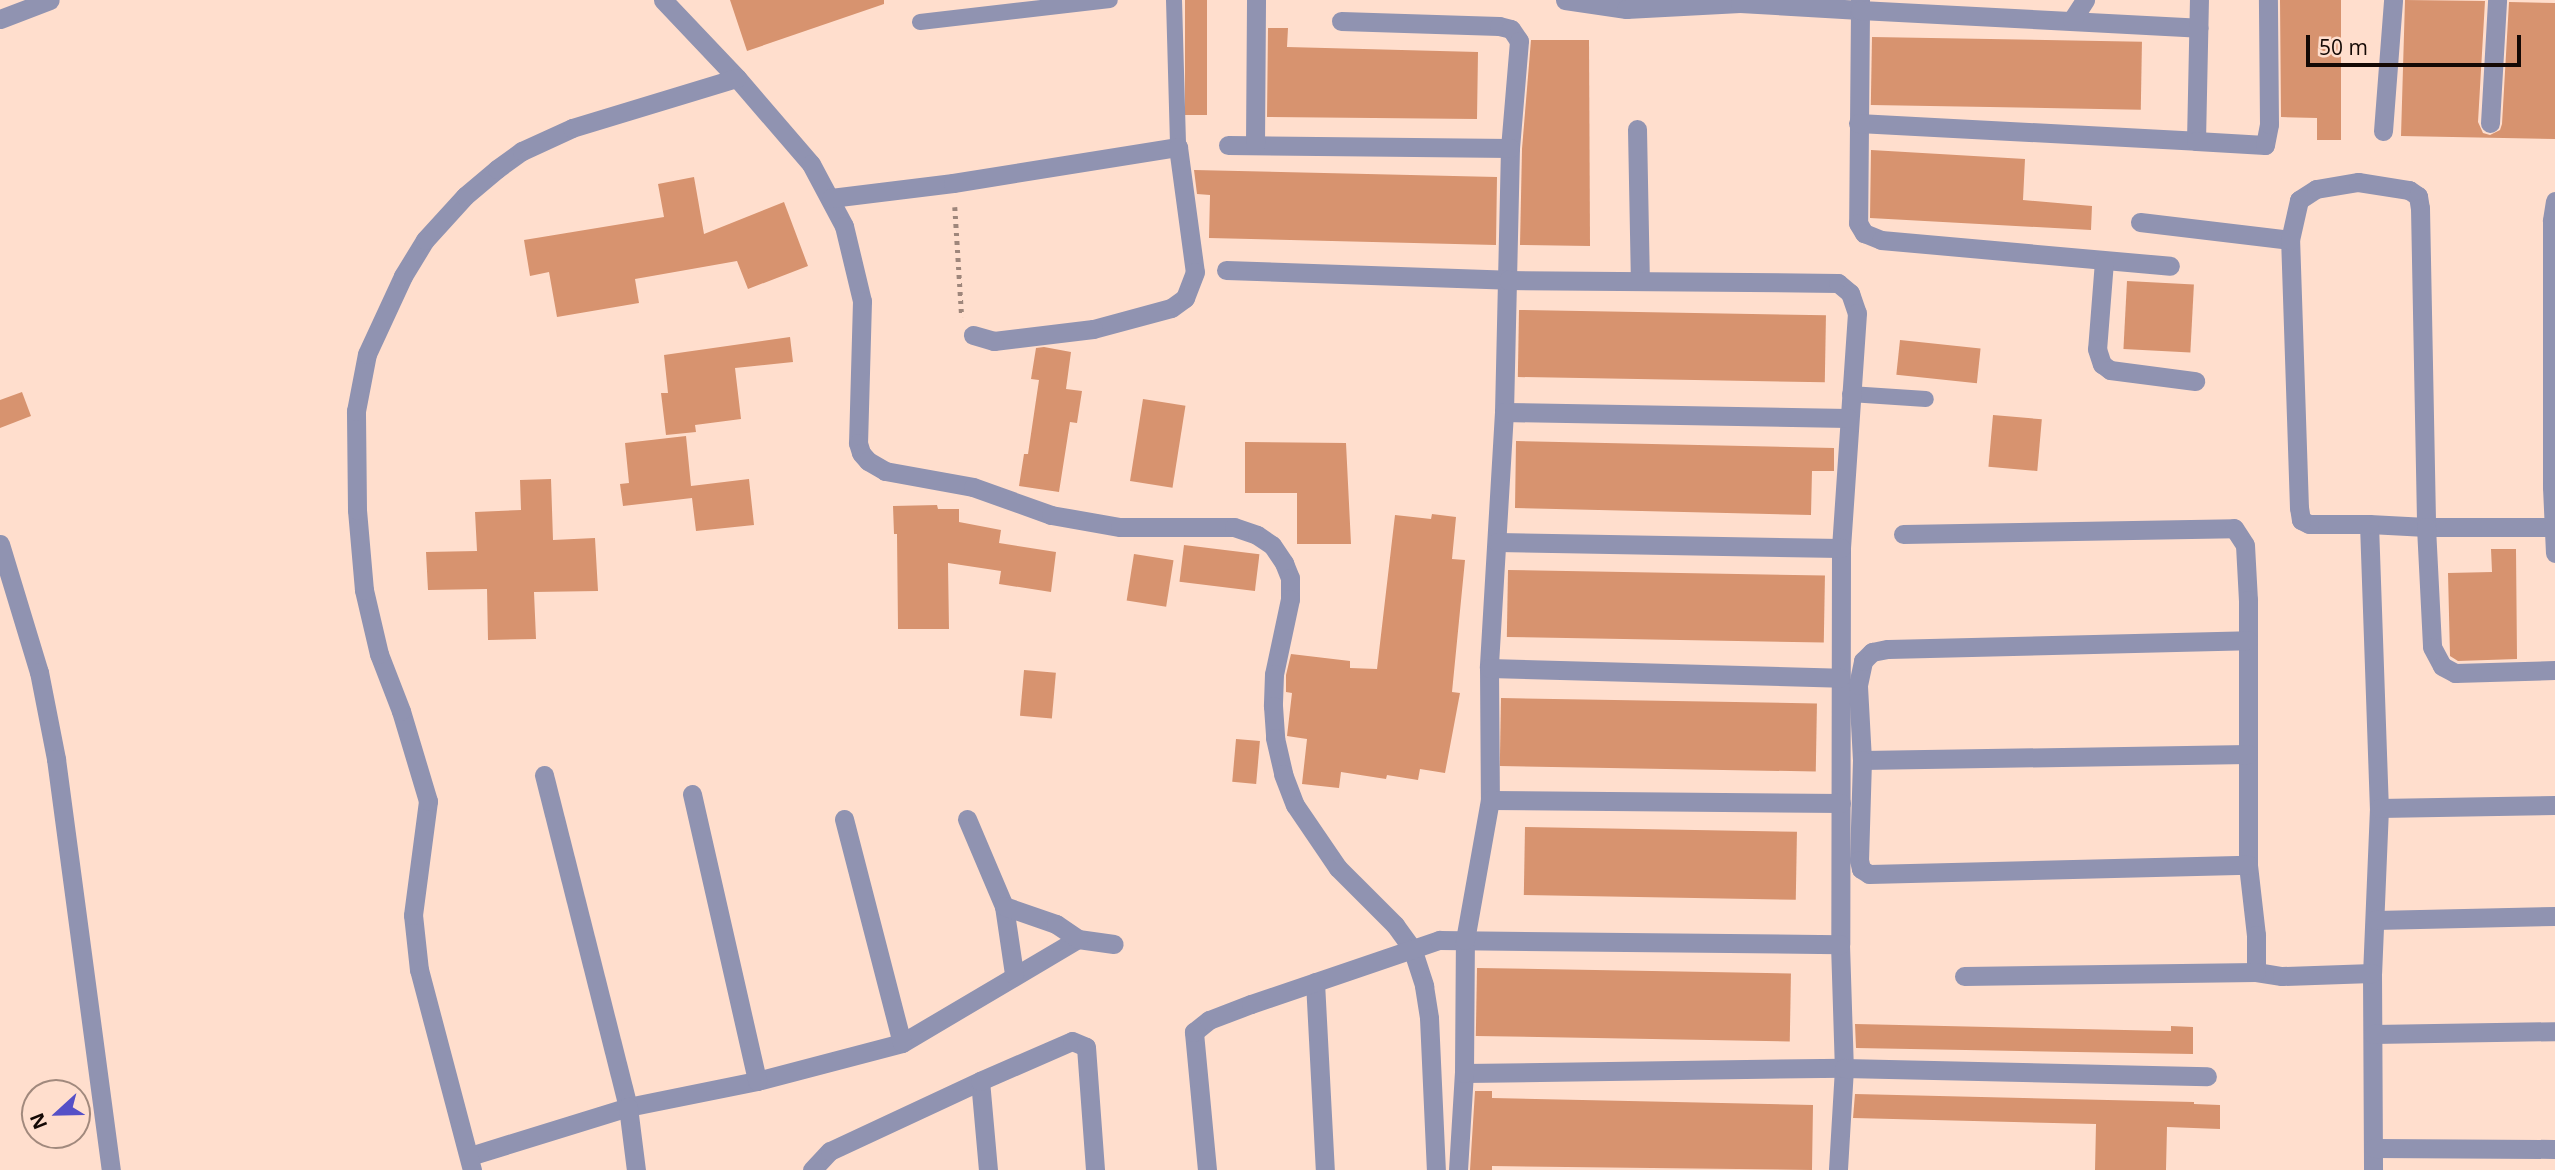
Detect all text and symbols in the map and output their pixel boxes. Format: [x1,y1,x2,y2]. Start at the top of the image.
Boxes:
scale bar [2310,21,2525,65]
text: 50 m [2319,33,2368,61]
north arrow [21,1079,91,1149]
text: N [23,1109,53,1133]

